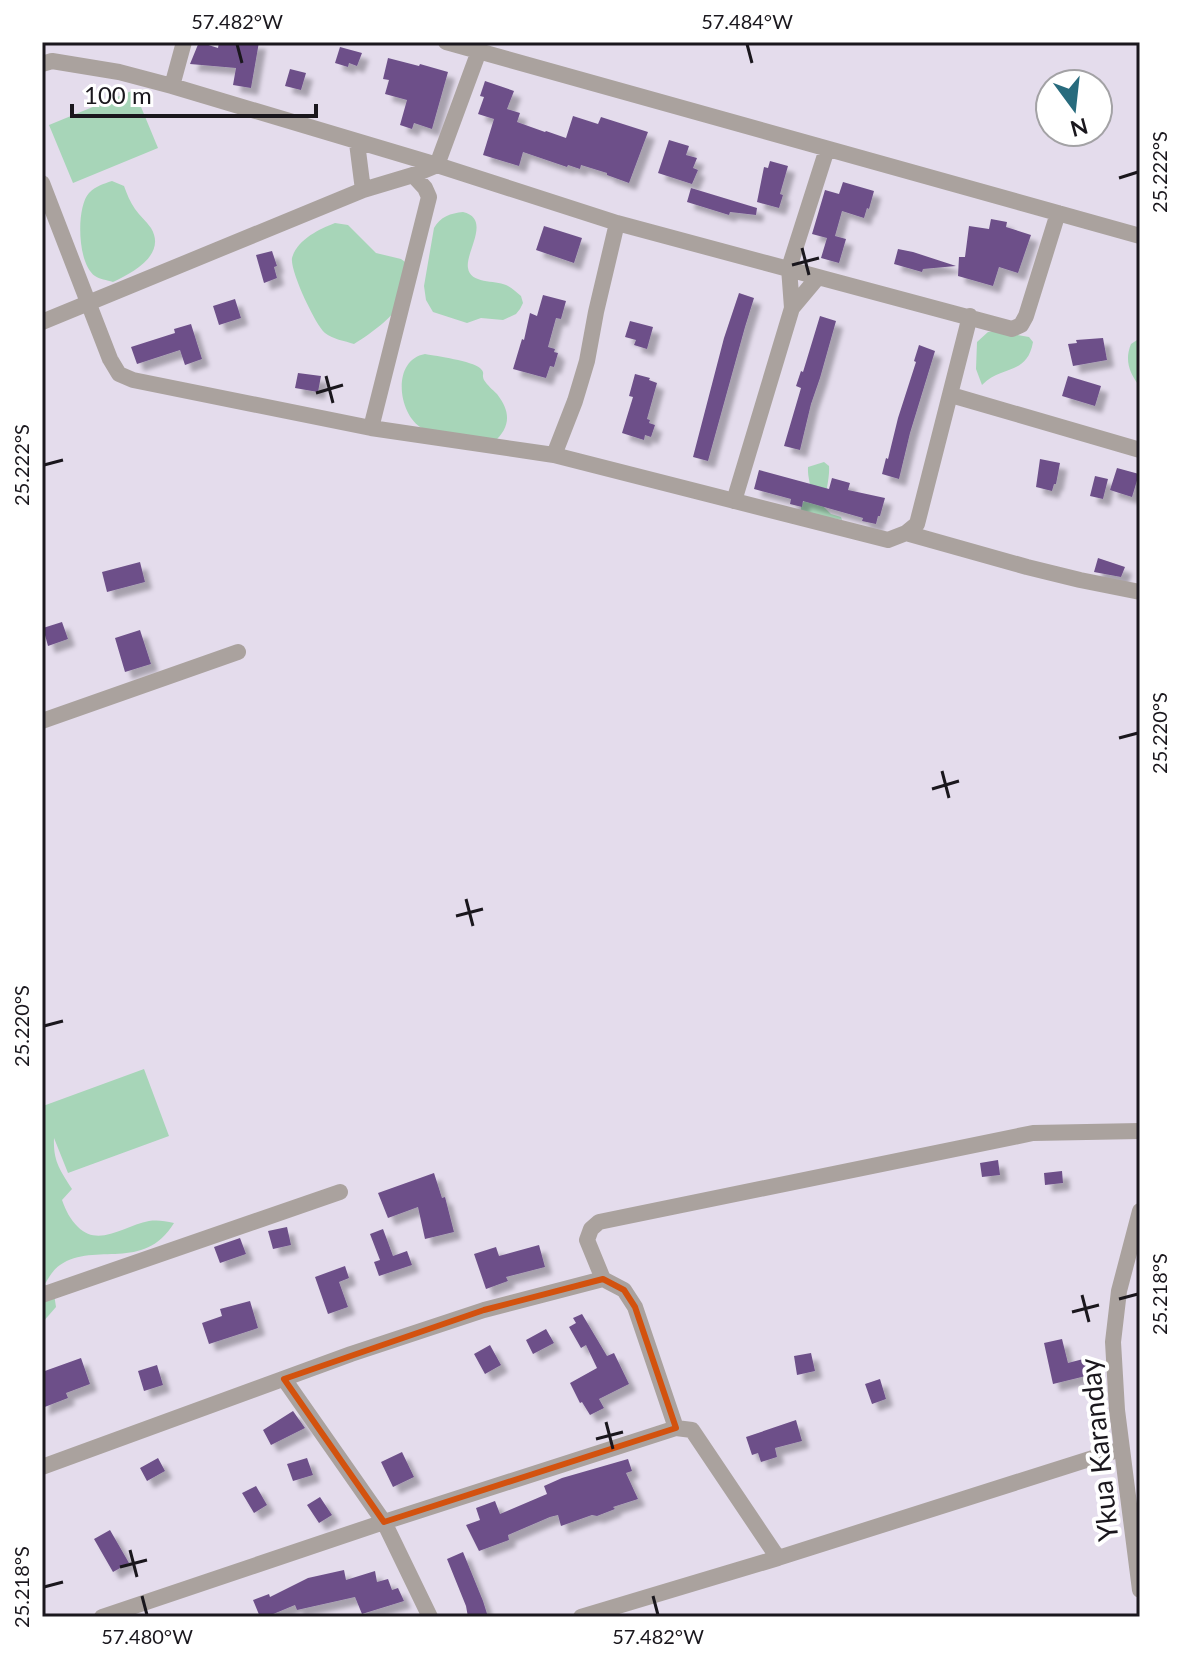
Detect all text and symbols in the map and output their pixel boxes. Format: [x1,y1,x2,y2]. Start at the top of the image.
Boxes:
text: 57.482°W [191,9,283,33]
text: 57.484°W [701,9,793,33]
scale bar [72,68,316,118]
north arrow [1034,68,1114,148]
text: 100 m [84,80,152,109]
text: N [1068,113,1091,143]
text: 25.222°S [1147,131,1171,213]
text: 25.222°S [9,424,33,506]
text: 25.220°S [1147,692,1171,774]
text: 25.220°S [9,985,33,1067]
text: 25.218°S [1147,1253,1171,1335]
street label: Ykua Karanday [1071,1356,1125,1543]
text: 25.218°S [9,1546,33,1628]
text: 57.480°W [101,1624,193,1648]
text: 57.482°W [612,1624,704,1648]

